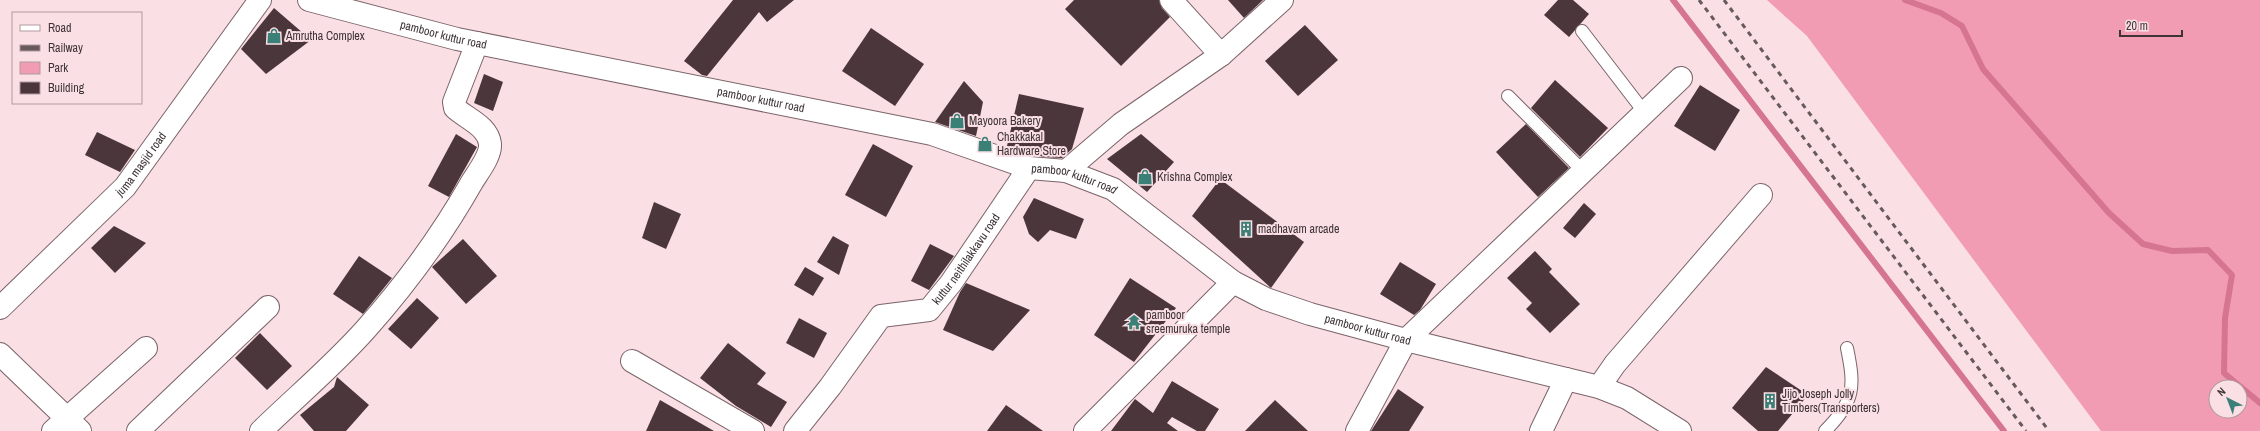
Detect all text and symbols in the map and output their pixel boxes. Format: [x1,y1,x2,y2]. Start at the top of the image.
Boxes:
legend [12,12,142,104]
scale bar [2120,12,2182,38]
street label: pamboor kuttur road [398,16,488,53]
text: 20 m [2126,18,2148,34]
text: Road [48,20,72,36]
shop icon: Amrutha Complex [265,27,283,45]
place label: Amrutha Complex [285,28,365,44]
text: Railway [48,40,83,56]
text: Park [48,60,68,76]
text: Building [48,80,85,96]
street label: pamboor kuttur road [716,83,806,116]
shop icon: Mayoora Bakery [948,112,966,130]
place label: Mayoora Bakery [969,113,1041,129]
street label: juma masjid road [112,129,170,200]
place label: Chakkakal Hardware Store [997,129,1066,159]
shop icon: Chakkakal Hardware Store [976,135,994,153]
street label: pamboor kuttur road [1031,160,1121,198]
shop icon: Krishna Complex [1136,168,1154,186]
place label: Krishna Complex [1157,169,1233,185]
street label: kuttur neithilakkavu road [928,211,1004,308]
building icon: madhavam arcade [1237,220,1255,238]
place label: madhavam arcade [1258,221,1340,237]
place label: pamboor sreemuruka temple [1146,307,1230,337]
street label: pamboor kuttur road [1323,310,1413,349]
temple icon: pamboor sreemuruka temple [1125,313,1143,331]
north arrow [2208,379,2248,419]
text: N [2214,384,2228,399]
place label: Jijo Joseph Jolly Timbers(Transporters) [1782,386,1880,416]
building icon: Jijo Joseph Jolly Timbers(Transporters) [1761,392,1779,410]

